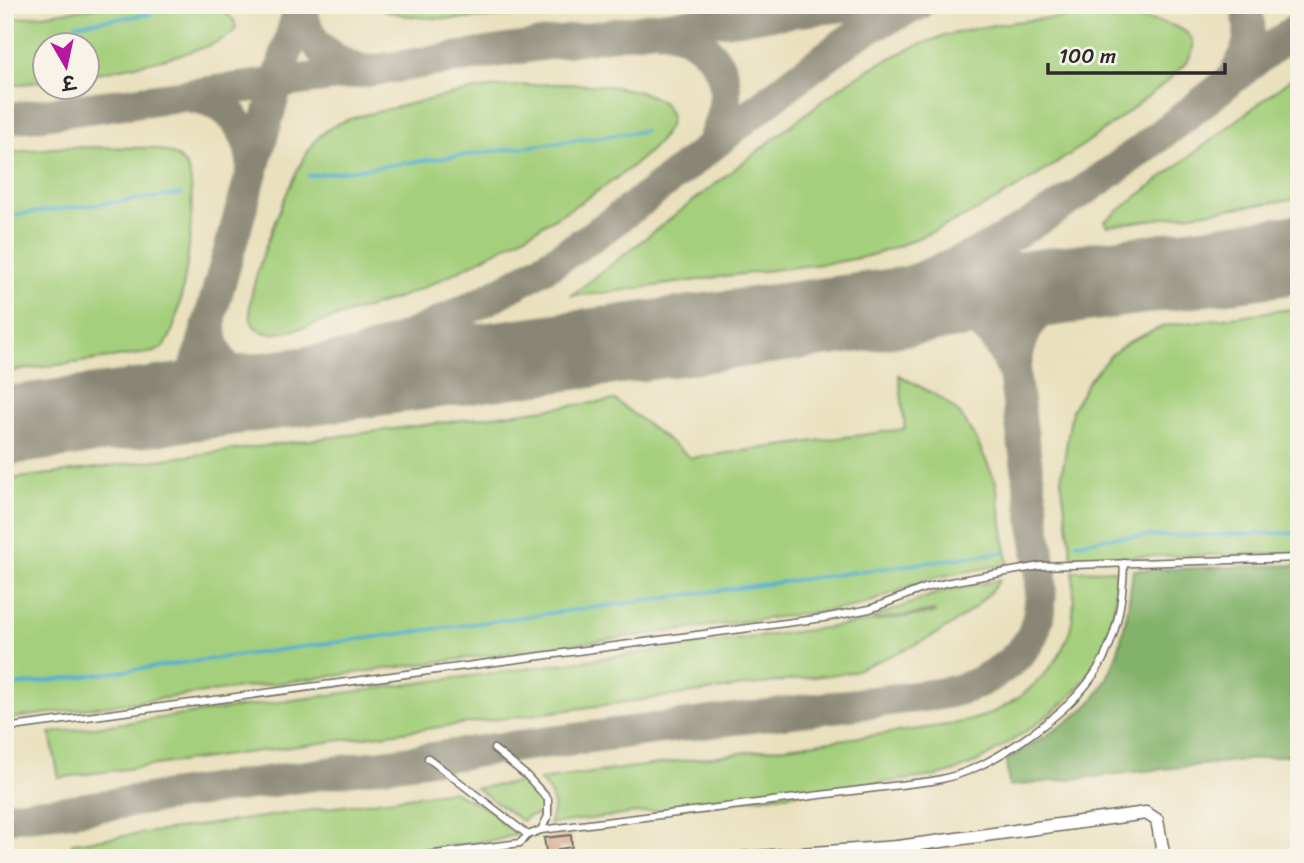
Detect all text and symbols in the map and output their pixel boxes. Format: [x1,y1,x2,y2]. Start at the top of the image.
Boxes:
north arrow [32,32,102,102]
scale bar [1048,32,1225,76]
text: 100 m [1059,37,1116,75]
text: उ [57,65,79,100]

